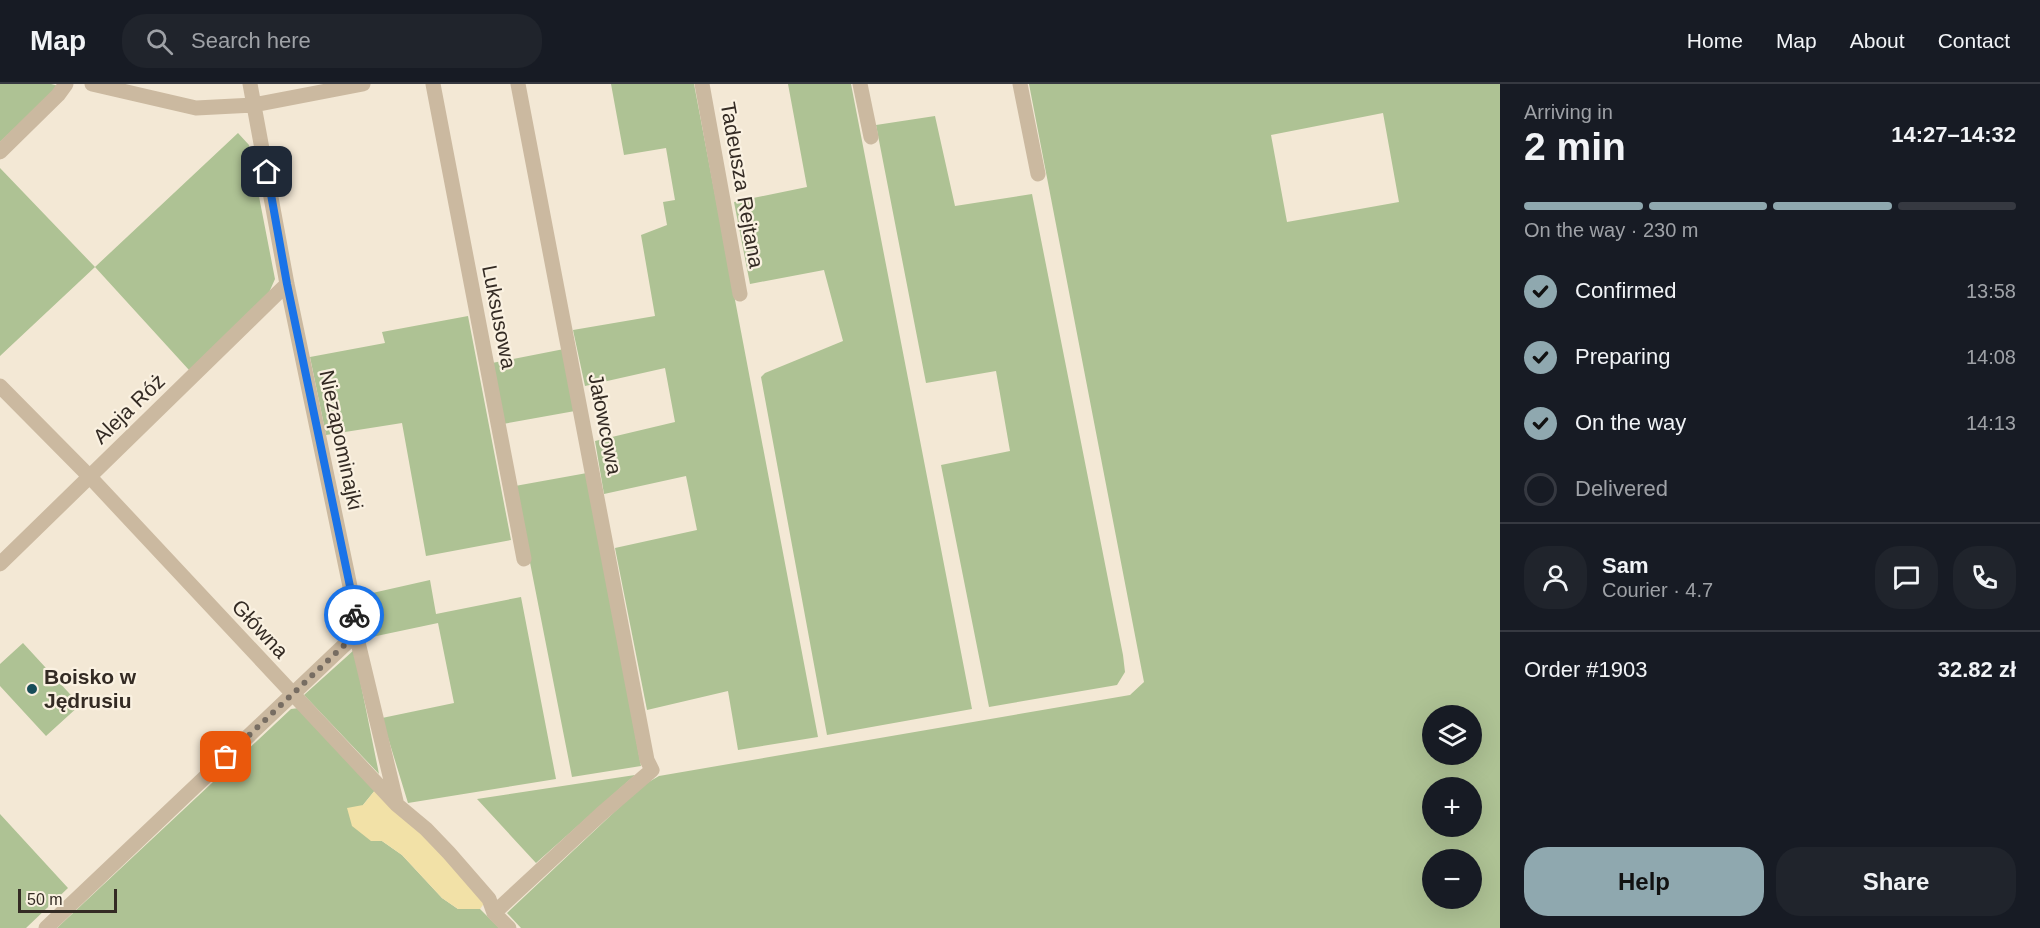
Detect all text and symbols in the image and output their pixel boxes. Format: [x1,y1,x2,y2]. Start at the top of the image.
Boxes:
search box [122,14,542,68]
text: Map [30,25,86,56]
icon: search [143,25,176,58]
text: Search here [191,28,311,53]
text: Home [1687,29,1743,52]
text: Map [1776,29,1817,52]
text: About [1850,29,1905,52]
text: Contact [1938,29,2010,52]
street label: Tadeusza Rejtana [717,100,768,270]
text: Arriving in [1524,101,1613,123]
text: 14:27–14:32 [1891,122,2016,147]
text: 2 min [1524,125,1626,168]
pin [241,146,292,197]
icon: home [250,155,283,188]
text: On the way · 230 m [1524,219,1699,241]
street label: Luksusowa [478,263,521,371]
icon: check [1524,275,1557,308]
text: Confirmed [1575,278,1676,303]
text: 13:58 [1966,280,2016,302]
icon: check [1524,341,1557,374]
text: Preparing [1575,344,1670,369]
text: 14:08 [1966,346,2016,368]
street label: Niezapominajki [315,368,368,512]
street label: Aleja Róż [88,369,169,448]
street label: Jałowcowa [584,371,627,477]
icon: check [1524,407,1557,440]
text: On the way [1575,410,1686,435]
text: 14:13 [1966,412,2016,434]
text: Delivered [1575,476,1668,501]
button: person [1524,546,1587,609]
button: chat [1875,546,1938,609]
button: phone [1953,546,2016,609]
text: Sam [1602,553,1648,578]
text: Courier · 4.7 [1602,579,1713,601]
courier [324,585,384,645]
street label: Główna [228,595,293,663]
icon: bike [338,599,371,632]
text: Order #1903 [1524,657,1648,682]
text: 32.82 zł [1938,657,2016,682]
place label: Boisko w Jędrusiu [44,665,137,712]
marker: Boisko w Jędrusiu [25,682,39,696]
map controls [1422,705,1482,909]
button: layers [1422,705,1482,765]
pin [200,731,251,782]
icon: bag [209,740,242,773]
button: + [1422,777,1482,837]
button: Help [1524,847,1764,916]
button: Share [1776,847,2016,916]
button: − [1422,849,1482,909]
scale bar [18,886,117,914]
text: 50 m [27,891,63,908]

